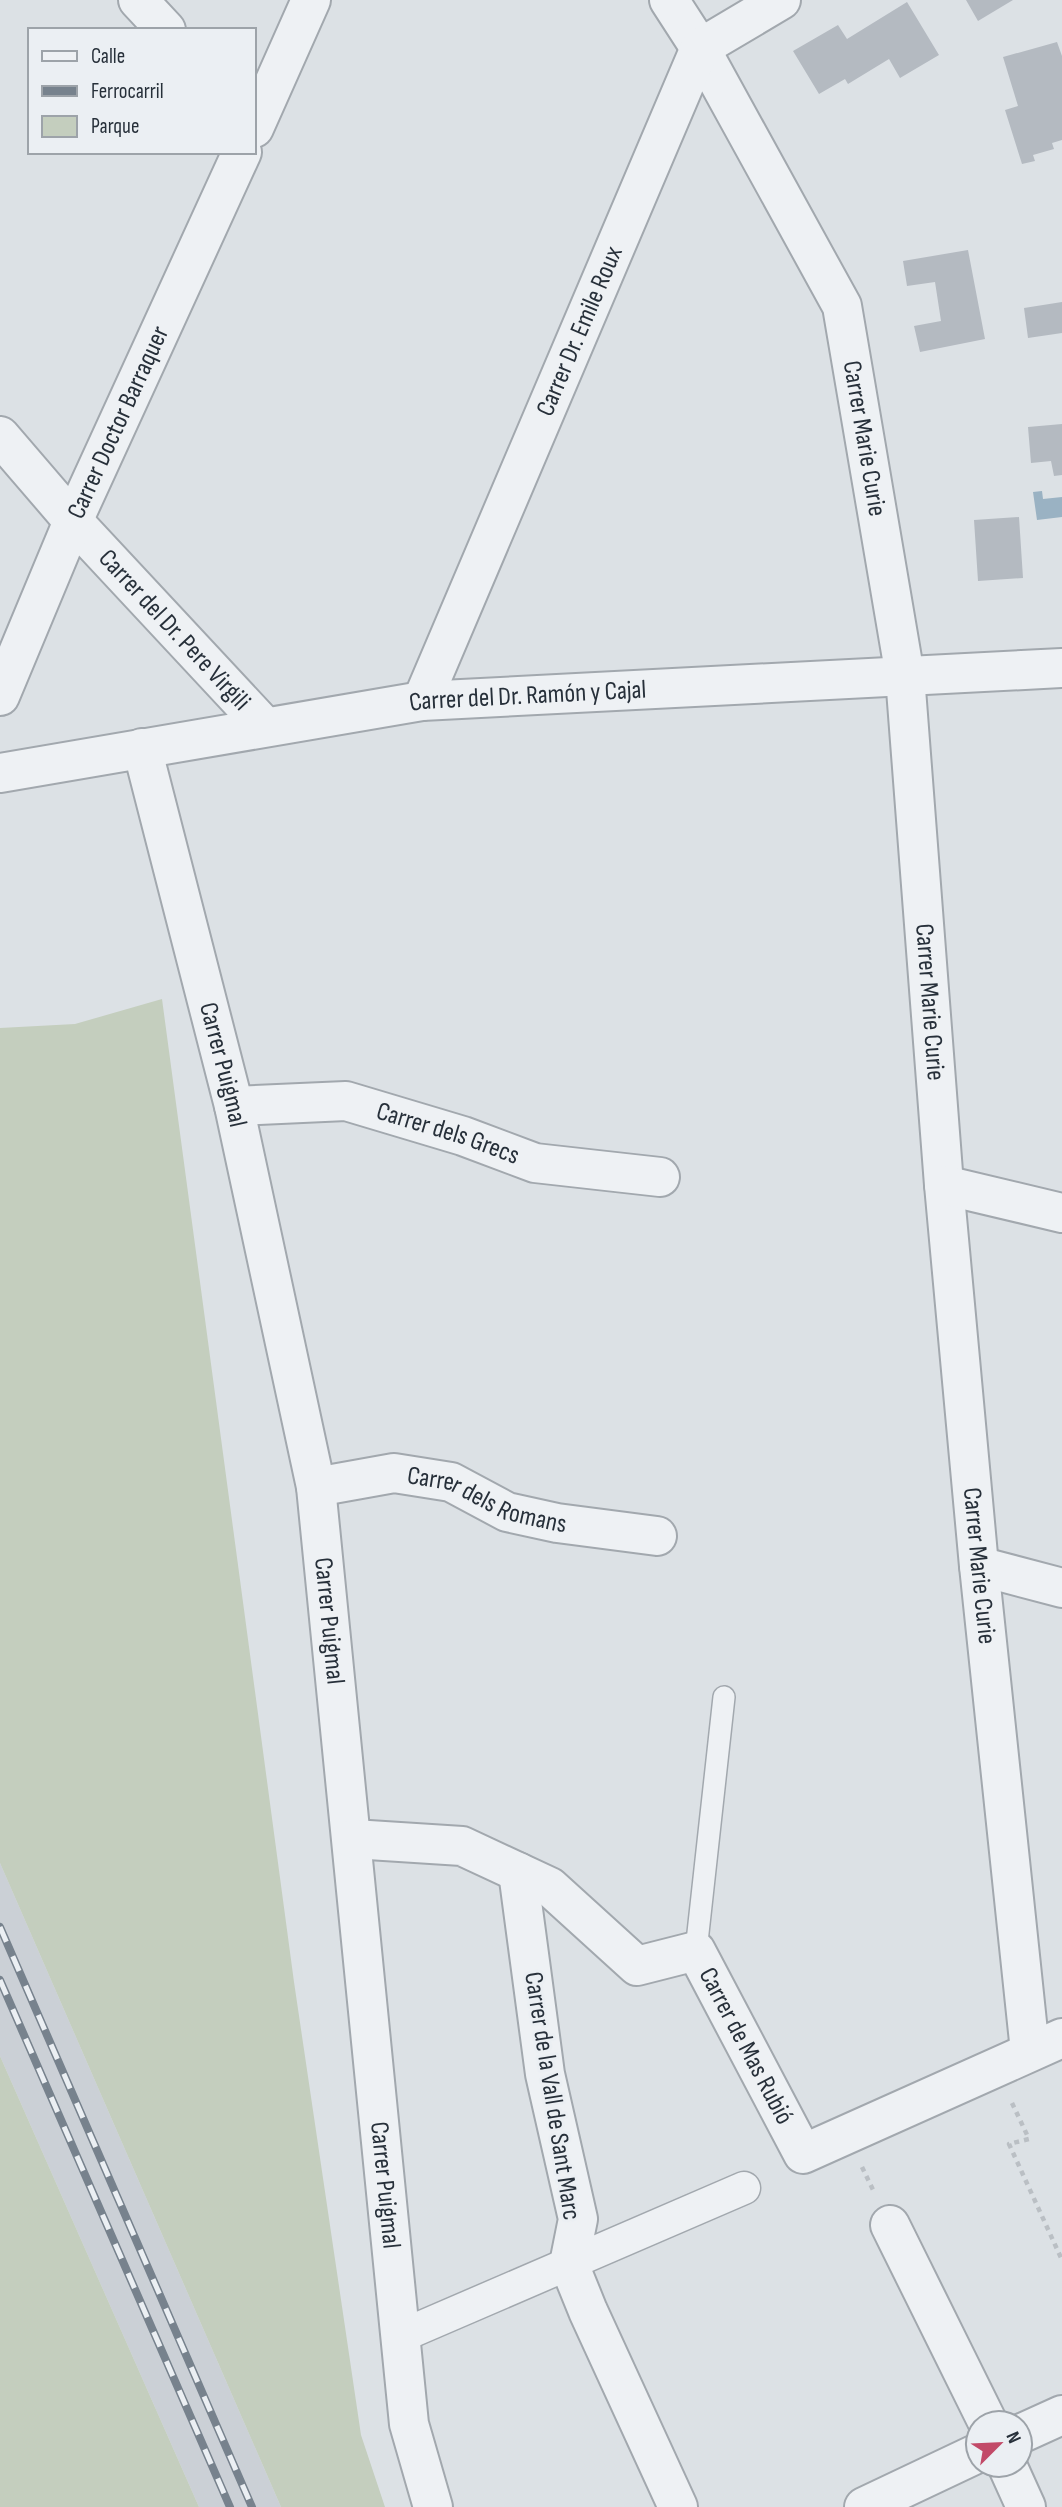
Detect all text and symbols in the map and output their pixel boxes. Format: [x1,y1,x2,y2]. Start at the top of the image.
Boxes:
legend [28,28,256,154]
text: Calle [91,44,125,69]
text: Ferrocarril [91,79,164,104]
text: Parque [91,114,139,139]
street label: Carrer Dr. Emile Roux [530,241,629,421]
street label: Carrer Doctor Barraquer [61,321,176,524]
street label: Carrer Marie Curie [836,358,893,519]
street label: Carrer del Dr. Pere Virgili [92,543,257,717]
street label: Carrer del Dr. Ramón y Cajal [407,674,647,718]
street label: Carrer Marie Curie [909,922,951,1082]
street label: Carrer Puigmal [193,999,254,1130]
street label: Carrer dels Grecs [373,1095,524,1171]
street label: Carrer dels Romans [405,1460,568,1540]
street label: Carrer Marie Curie [956,1486,1003,1646]
street label: Carrer Puigmal [308,1556,351,1686]
street label: Carrer de Mas Rubió [692,1962,800,2129]
street label: Carrer de la Vall de Sant Marc [517,1970,587,2222]
street label: Carrer Puigmal [364,2120,407,2250]
north arrow [964,2409,1034,2479]
text: N [1001,2428,1026,2447]

